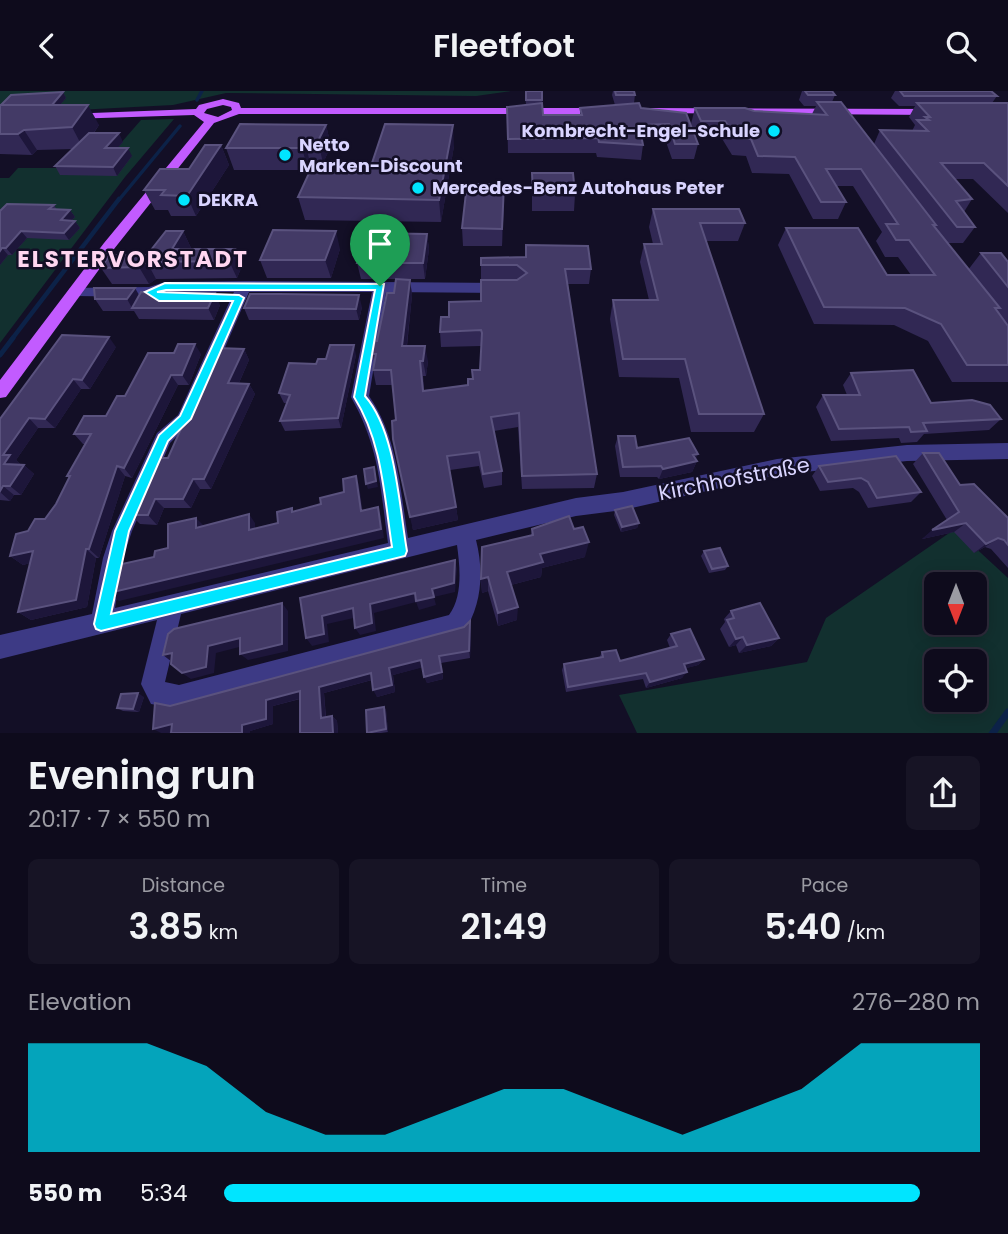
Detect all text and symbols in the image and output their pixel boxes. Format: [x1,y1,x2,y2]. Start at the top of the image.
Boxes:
text: Fleetfoot [433,23,575,68]
icon: back [28,27,66,65]
icon: search [942,27,980,65]
place label: Kombrecht-Engel-Schule [522,118,760,143]
marker: Kombrecht-Engel-Schule [766,123,782,139]
place label: Netto Marken-Discount [299,132,463,178]
marker: Netto Marken-Discount [277,147,293,163]
place label: Mercedes-Benz Autohaus Peter [432,175,724,200]
marker: Mercedes-Benz Autohaus Peter [410,180,426,196]
place label: DEKRA [198,187,258,212]
marker: DEKRA [176,192,192,208]
pin [350,214,410,286]
icon: arrive [361,225,399,263]
district label: ELSTERVORSTADT [17,243,249,275]
street label: Kirchhofstraße [656,450,812,507]
north arrow [924,572,987,635]
map controls [924,572,987,712]
button: locate [924,649,987,712]
text: Evening run [28,749,256,802]
button: share [906,756,980,830]
text: 20:17 · 7 × 550 m [28,803,210,835]
text: Distance [142,872,225,899]
text: Time [481,872,527,899]
text: Pace [801,872,848,899]
text: 3.85 [129,902,204,951]
text: 21:49 [460,902,548,951]
text: 5:40 [764,902,842,951]
text: km [204,919,238,946]
text: /km [842,919,885,946]
text: Elevation [28,986,132,1018]
text: 276–280 m [852,986,980,1018]
text: 550 m [28,1177,102,1209]
text: 5:34 [140,1177,187,1209]

